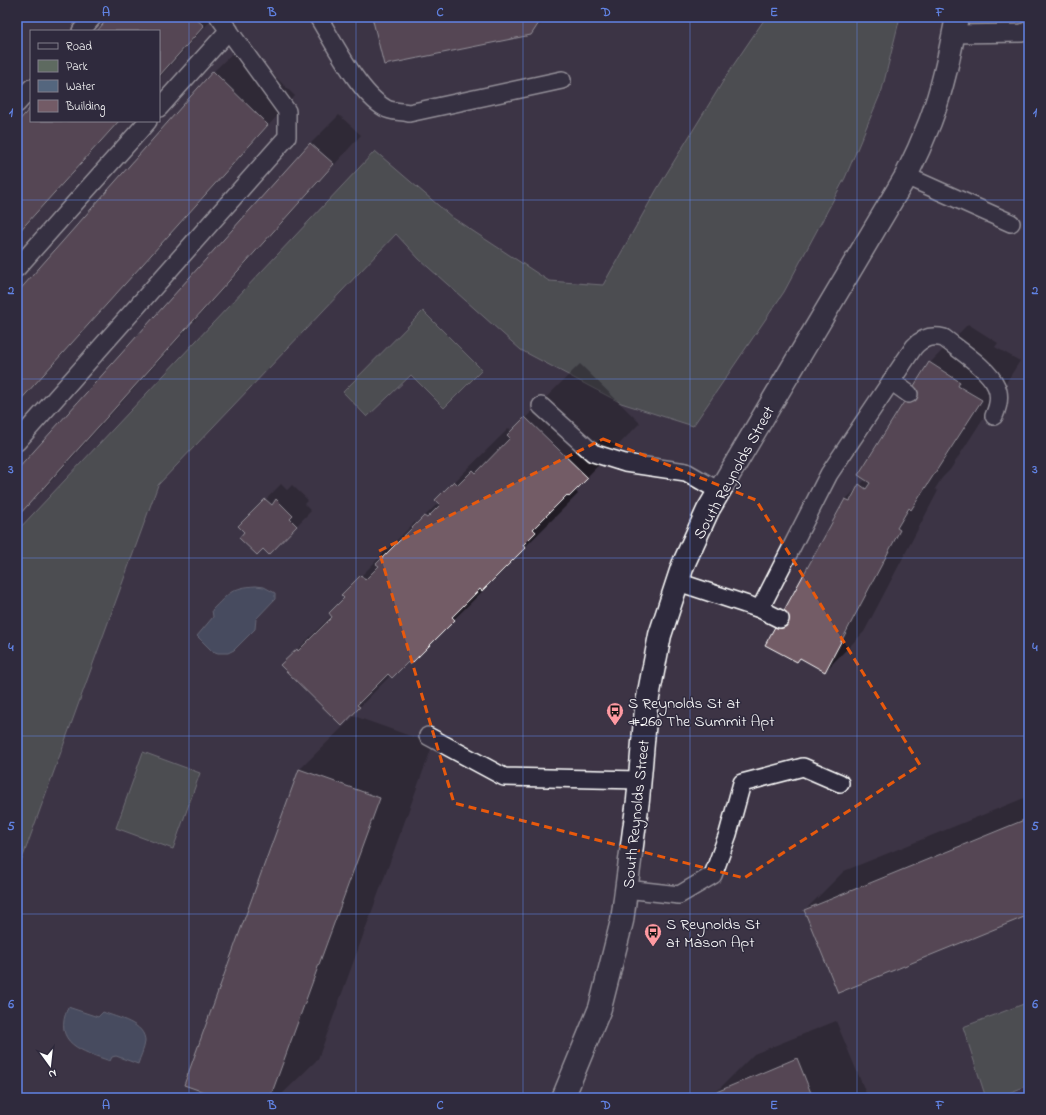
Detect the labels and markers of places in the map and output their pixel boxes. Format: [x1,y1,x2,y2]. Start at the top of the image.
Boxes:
place label: S Reynolds St at #260 The Summit Apt [628,692,775,734]
bus stop icon: S Reynolds St at #260 The Summit Apt [605,701,625,726]
place label: S Reynolds St at Mason Apt [666,913,761,955]
bus stop icon: S Reynolds St at Mason Apt [643,922,663,947]

